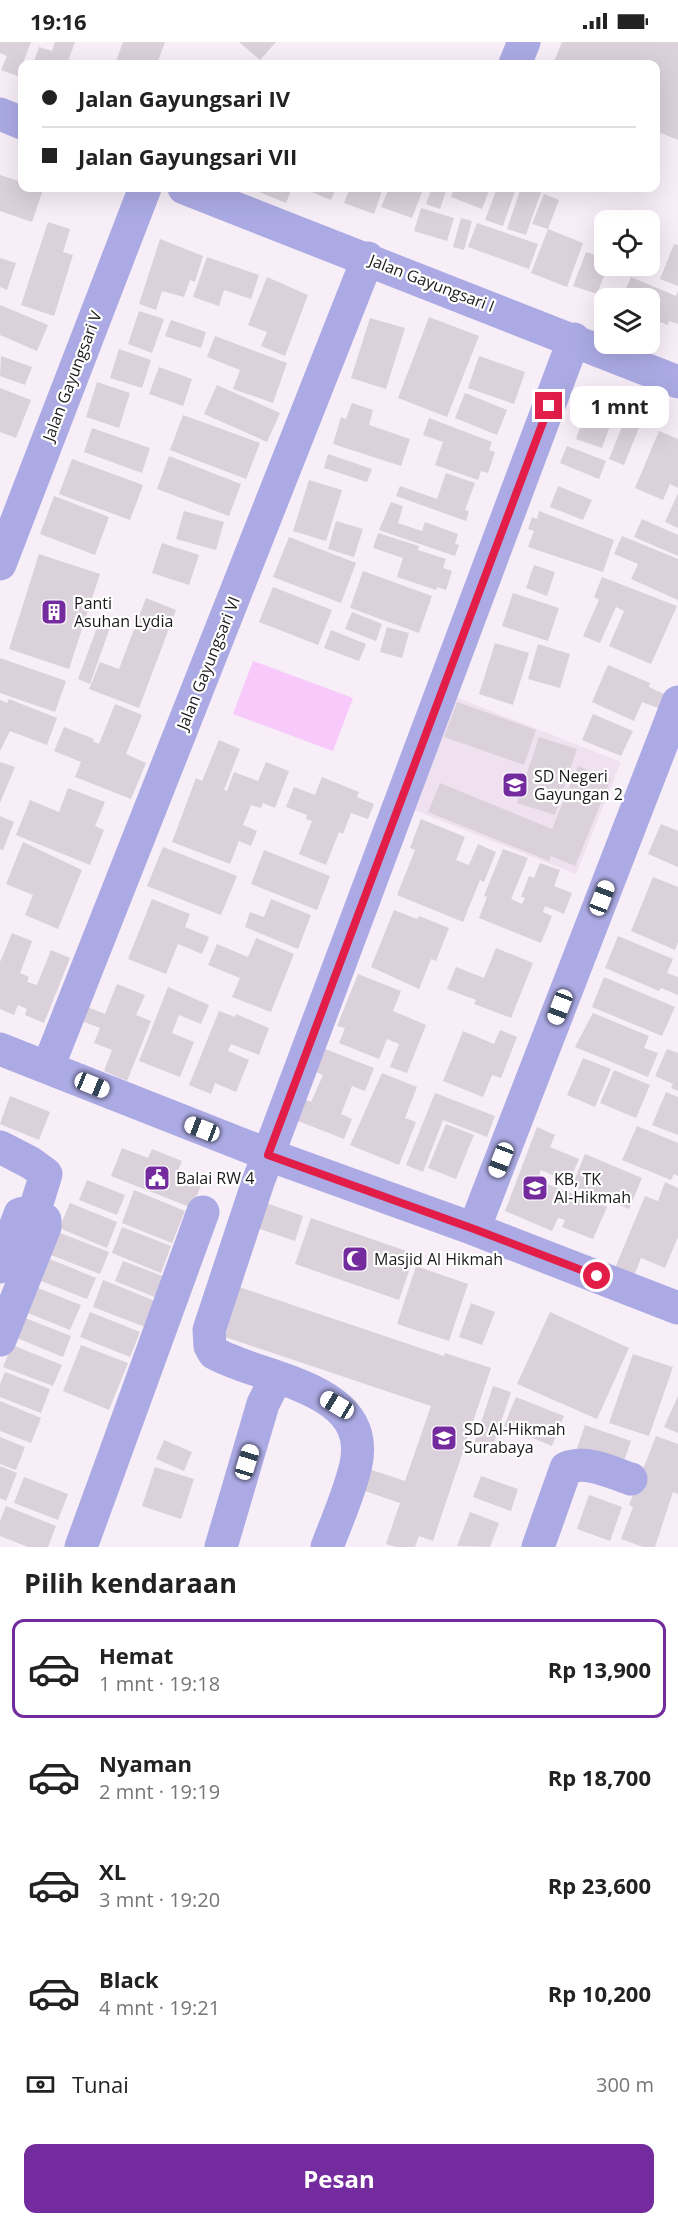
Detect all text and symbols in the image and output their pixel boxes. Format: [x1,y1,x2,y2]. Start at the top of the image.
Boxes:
text: 19:16 [30,6,87,36]
text: Jalan Gayungsari IV [78,83,290,113]
text: Jalan Gayungsari VII [78,141,297,171]
map controls [594,210,660,354]
button: locate [594,210,660,276]
street label: Jalan Gayungsari I [364,248,498,317]
button: layers [594,288,660,354]
street label: Jalan Gayungsari V [36,307,107,446]
callout: 1 mnt [570,385,669,427]
route end [535,392,562,419]
text: 1 mnt [590,393,649,420]
place label: Panti Asuhan Lydia [74,592,173,632]
street label: Jalan Gayungsari VI [170,593,245,735]
building icon: Panti Asuhan Lydia [39,597,69,627]
place label: SD Negeri Gayungan 2 [534,765,623,805]
school or university icon: SD Negeri Gayungan 2 [500,770,530,800]
car [587,878,617,918]
car [545,987,575,1027]
car [72,1070,112,1100]
car [182,1114,222,1144]
car [486,1140,516,1180]
public building icon: Balai RW 4 [142,1163,172,1193]
place label: Balai RW 4 [176,1167,254,1189]
place label: KB, TK Al-Hikmah [554,1168,631,1208]
school or university icon: KB, TK Al-Hikmah [520,1173,550,1203]
mosque icon: Masjid Al Hikmah [340,1244,370,1274]
place label: Masjid Al Hikmah [374,1248,503,1270]
route start [583,1262,610,1289]
car [317,1388,357,1422]
place label: SD Al-Hikmah Surabaya [464,1418,566,1458]
school or university icon: SD Al-Hikmah Surabaya [429,1423,459,1453]
car [233,1442,261,1482]
text: Pilih kendaraan [24,1564,237,1601]
text: Hemat [99,1640,173,1670]
icon: car [27,1642,81,1696]
text: Rp 13,900 [548,1654,651,1684]
text: 1 mnt · 19:18 [99,1670,220,1697]
text: Nyaman [99,1748,192,1778]
icon: car [27,1750,81,1804]
text: Rp 18,700 [548,1762,651,1792]
text: 2 mnt · 19:19 [99,1778,220,1805]
text: XL [99,1856,126,1886]
icon: car [27,1858,81,1912]
text: Rp 23,600 [548,1870,651,1900]
text: 3 mnt · 19:20 [99,1886,220,1913]
text: Black [99,1964,159,1994]
icon: car [27,1966,81,2020]
text: Rp 10,200 [548,1978,651,2008]
text: 4 mnt · 19:21 [99,1994,220,2021]
icon: cash [24,2068,57,2101]
text: Tunai [72,2069,129,2099]
text: 300 m [596,2071,654,2098]
button: Pesan [24,2144,654,2213]

